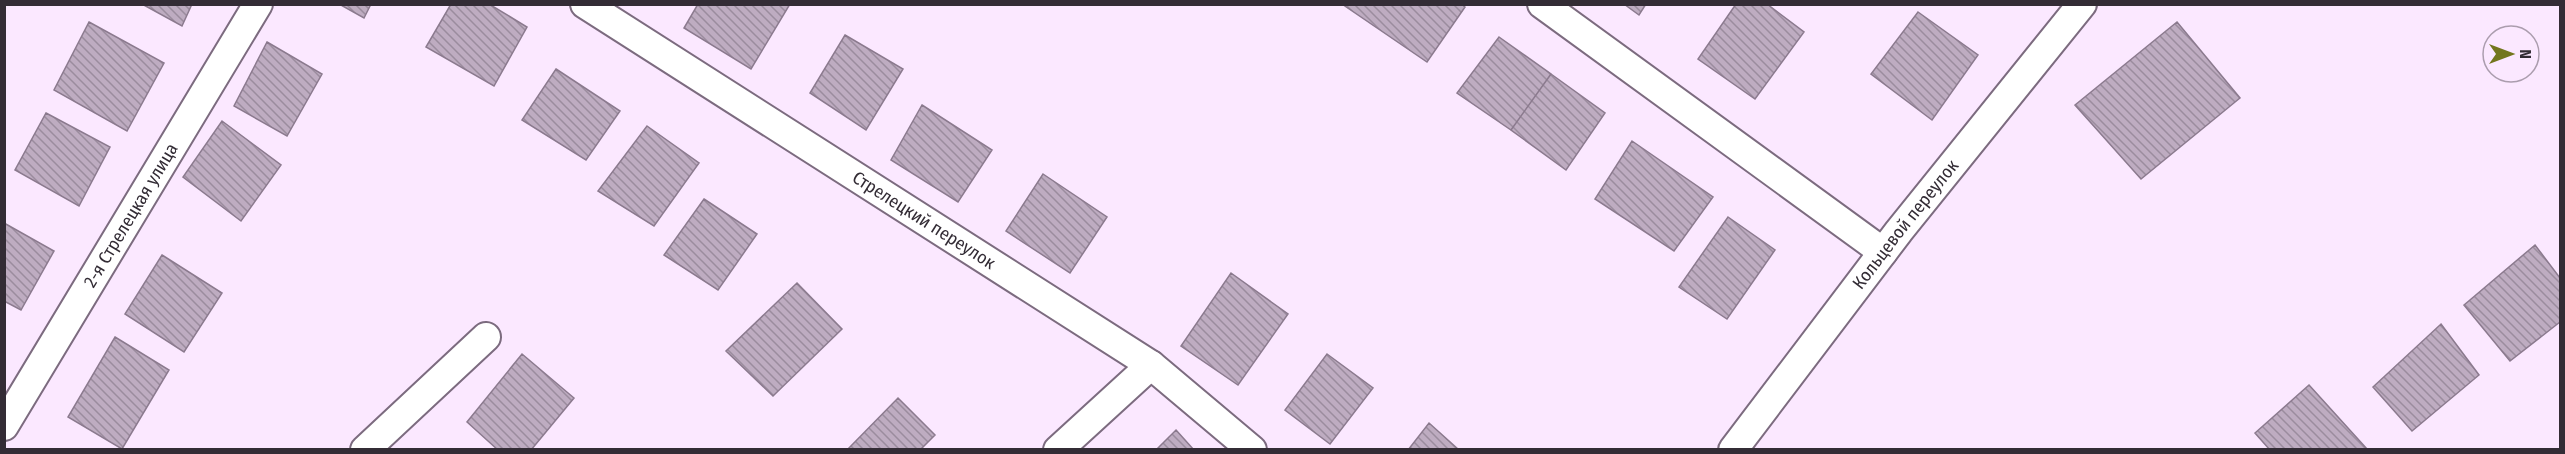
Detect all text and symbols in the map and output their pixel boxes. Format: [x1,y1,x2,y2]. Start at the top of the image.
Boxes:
north arrow [2481,24,2541,84]
text: N [2516,49,2535,59]
street label: 2-я Стрелецкая улица [79,139,183,291]
street label: Кольцевой переулок [1848,155,1964,294]
street label: Стрелецкий переулок [848,166,1000,274]

